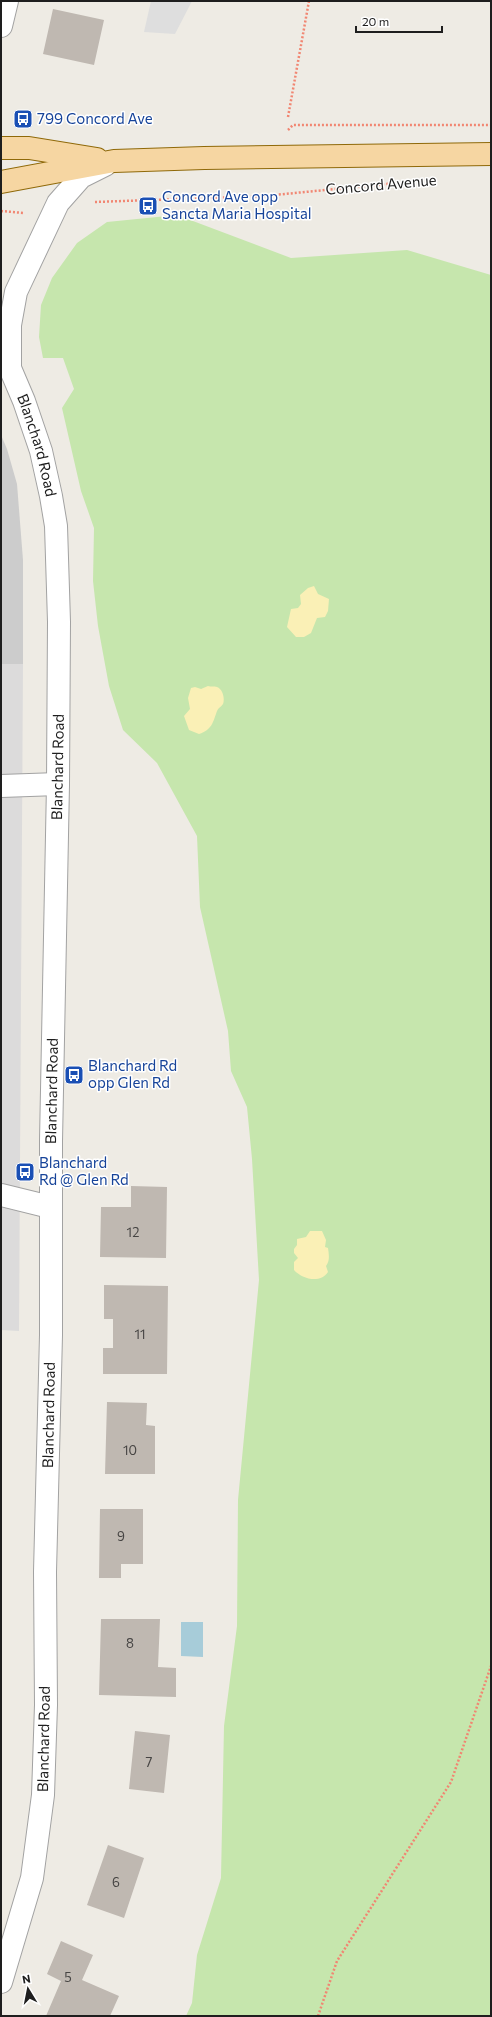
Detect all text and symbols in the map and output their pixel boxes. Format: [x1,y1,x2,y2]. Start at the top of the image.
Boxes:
scale bar [356,8,442,34]
text: 20 m [362,14,389,28]
bus stop icon: 799 Concord Ave [12,108,34,130]
place label: 799 Concord Ave [37,109,153,127]
street label: Concord Avenue [325,170,437,198]
place label: Concord Ave opp Sancta Maria Hospital [162,187,312,222]
bus stop icon: Concord Ave opp Sancta Maria Hospital [137,195,159,217]
street label: Blanchard Road [14,391,61,498]
street label: Blanchard Road [47,714,67,820]
street label: Blanchard Road [41,1038,61,1144]
place label: Blanchard Rd opp Glen Rd [88,1056,177,1091]
bus stop icon: Blanchard Rd opp Glen Rd [63,1064,85,1086]
place label: Blanchard Rd @ Glen Rd [39,1153,129,1188]
bus stop icon: Blanchard Rd @ Glen Rd [14,1161,36,1183]
house number: 12 [127,1224,139,1240]
house number: 11 [134,1326,146,1342]
street label: Blanchard Road [38,1362,58,1468]
house number: 10 [123,1442,137,1458]
house number: 9 [117,1528,125,1544]
house number: 8 [126,1635,134,1651]
street label: Blanchard Road [33,1686,53,1792]
house number: 7 [146,1754,153,1770]
house number: 6 [112,1874,120,1890]
north arrow [8,1969,48,2009]
house number: 5 [64,1969,72,1985]
text: N [21,1972,31,1986]

